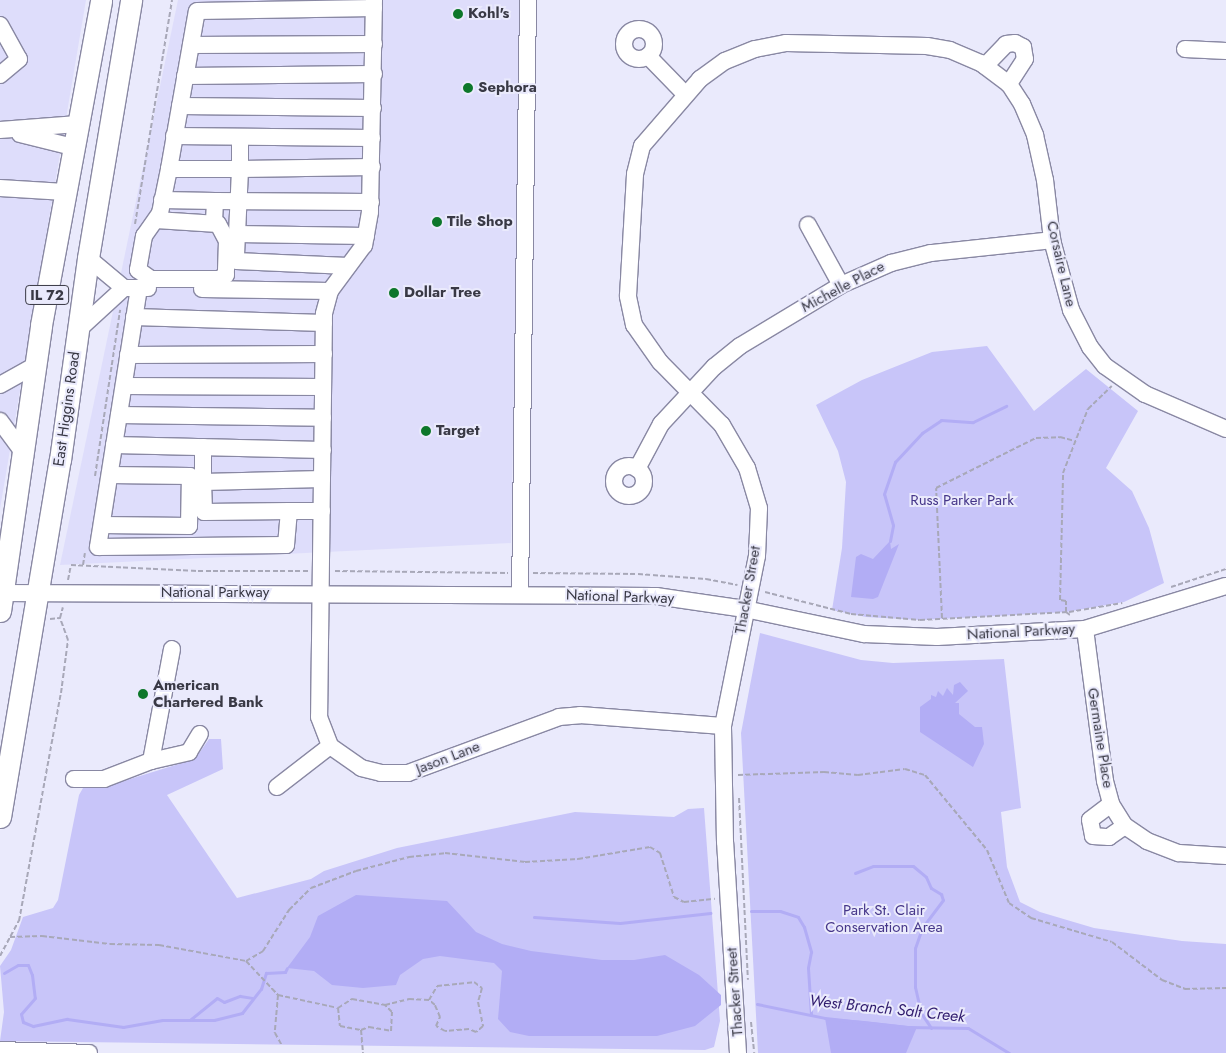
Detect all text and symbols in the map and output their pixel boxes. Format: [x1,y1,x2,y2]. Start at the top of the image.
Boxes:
place label: Kohl's [468,5,509,23]
marker: Kohl's [452,8,464,20]
place label: Sephora [478,79,537,97]
marker: Sephora [462,82,474,94]
place label: Tile Shop [447,213,513,231]
marker: Tile Shop [431,216,443,228]
street label: Corsaire Lane [1042,219,1080,309]
street label: Michelle Place [798,258,888,316]
road number: IL 72 [24,284,70,306]
place label: Dollar Tree [404,284,481,302]
marker: Dollar Tree [388,287,400,299]
street label: East Higgins Road [50,350,84,468]
place label: Target [436,422,479,440]
marker: Target [420,425,432,437]
park label: Russ Parker Park [910,492,1014,510]
street label: Thacker Street [731,545,765,635]
street label: National Parkway [161,584,269,602]
street label: National Parkway [565,586,675,608]
street label: National Parkway [966,620,1076,644]
place label: American Chartered Bank [153,676,263,711]
street label: Germaine Place [1083,687,1117,789]
marker: American Chartered Bank [137,688,149,700]
street label: Jason Lane [414,738,482,778]
park label: Park St. Clair Conservation Area [825,901,943,936]
street label: Thacker Street [723,947,747,1037]
water label: West Branch Salt Creek [808,991,966,1027]

